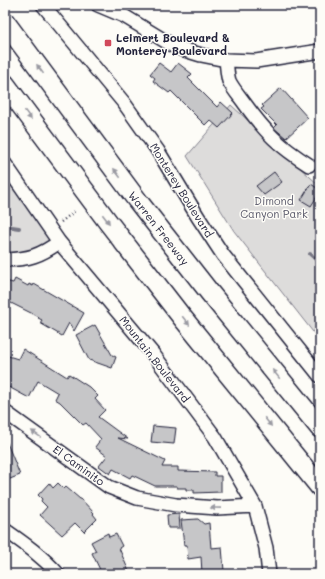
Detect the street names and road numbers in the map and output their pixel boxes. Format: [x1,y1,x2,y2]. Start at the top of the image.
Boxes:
street label: Monterey Boulevard [147,140,217,240]
street label: Warren Freeway [125,188,193,268]
street label: Mountain Boulevard [116,313,194,405]
street label: El Caminito [50,441,108,489]

